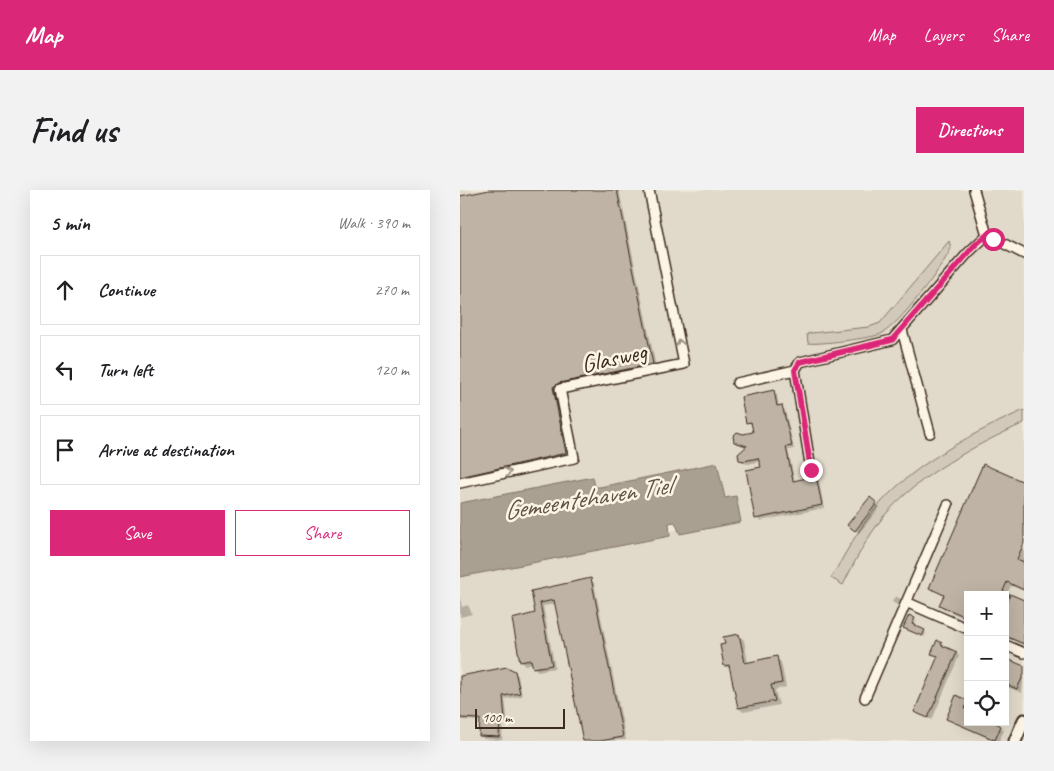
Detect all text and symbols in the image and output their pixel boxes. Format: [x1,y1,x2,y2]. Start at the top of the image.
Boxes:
text: Map [25,20,62,50]
text: Map [868,24,896,46]
text: Layers [924,24,963,46]
text: Share [991,24,1029,46]
button: Directions [916,107,1024,153]
text: Find us [30,108,117,153]
text: 5 min [50,210,90,236]
text: Walk · 390 m [338,213,410,233]
route start [982,228,1005,251]
icon: ahead [51,276,79,304]
text: Continue [98,278,155,302]
text: 270 m [375,280,409,300]
street label: Glasweg [578,335,651,381]
one-way arrow [675,339,686,348]
icon: left [51,356,79,384]
text: Turn left [98,358,153,382]
text: 120 m [375,360,409,380]
icon: arrive [51,436,79,464]
text: Arrive at destination [98,438,234,462]
route end [800,459,823,482]
water label: Gemeentehaven Tiel [501,467,681,527]
one-way arrow [503,467,512,478]
button: Save [50,510,225,556]
button: Share [235,510,410,556]
map controls [964,591,1009,726]
button: + [964,591,1009,636]
button: − [964,636,1009,681]
button: locate [964,681,1009,726]
scale bar [475,706,565,729]
text: 100 m [482,709,512,726]

